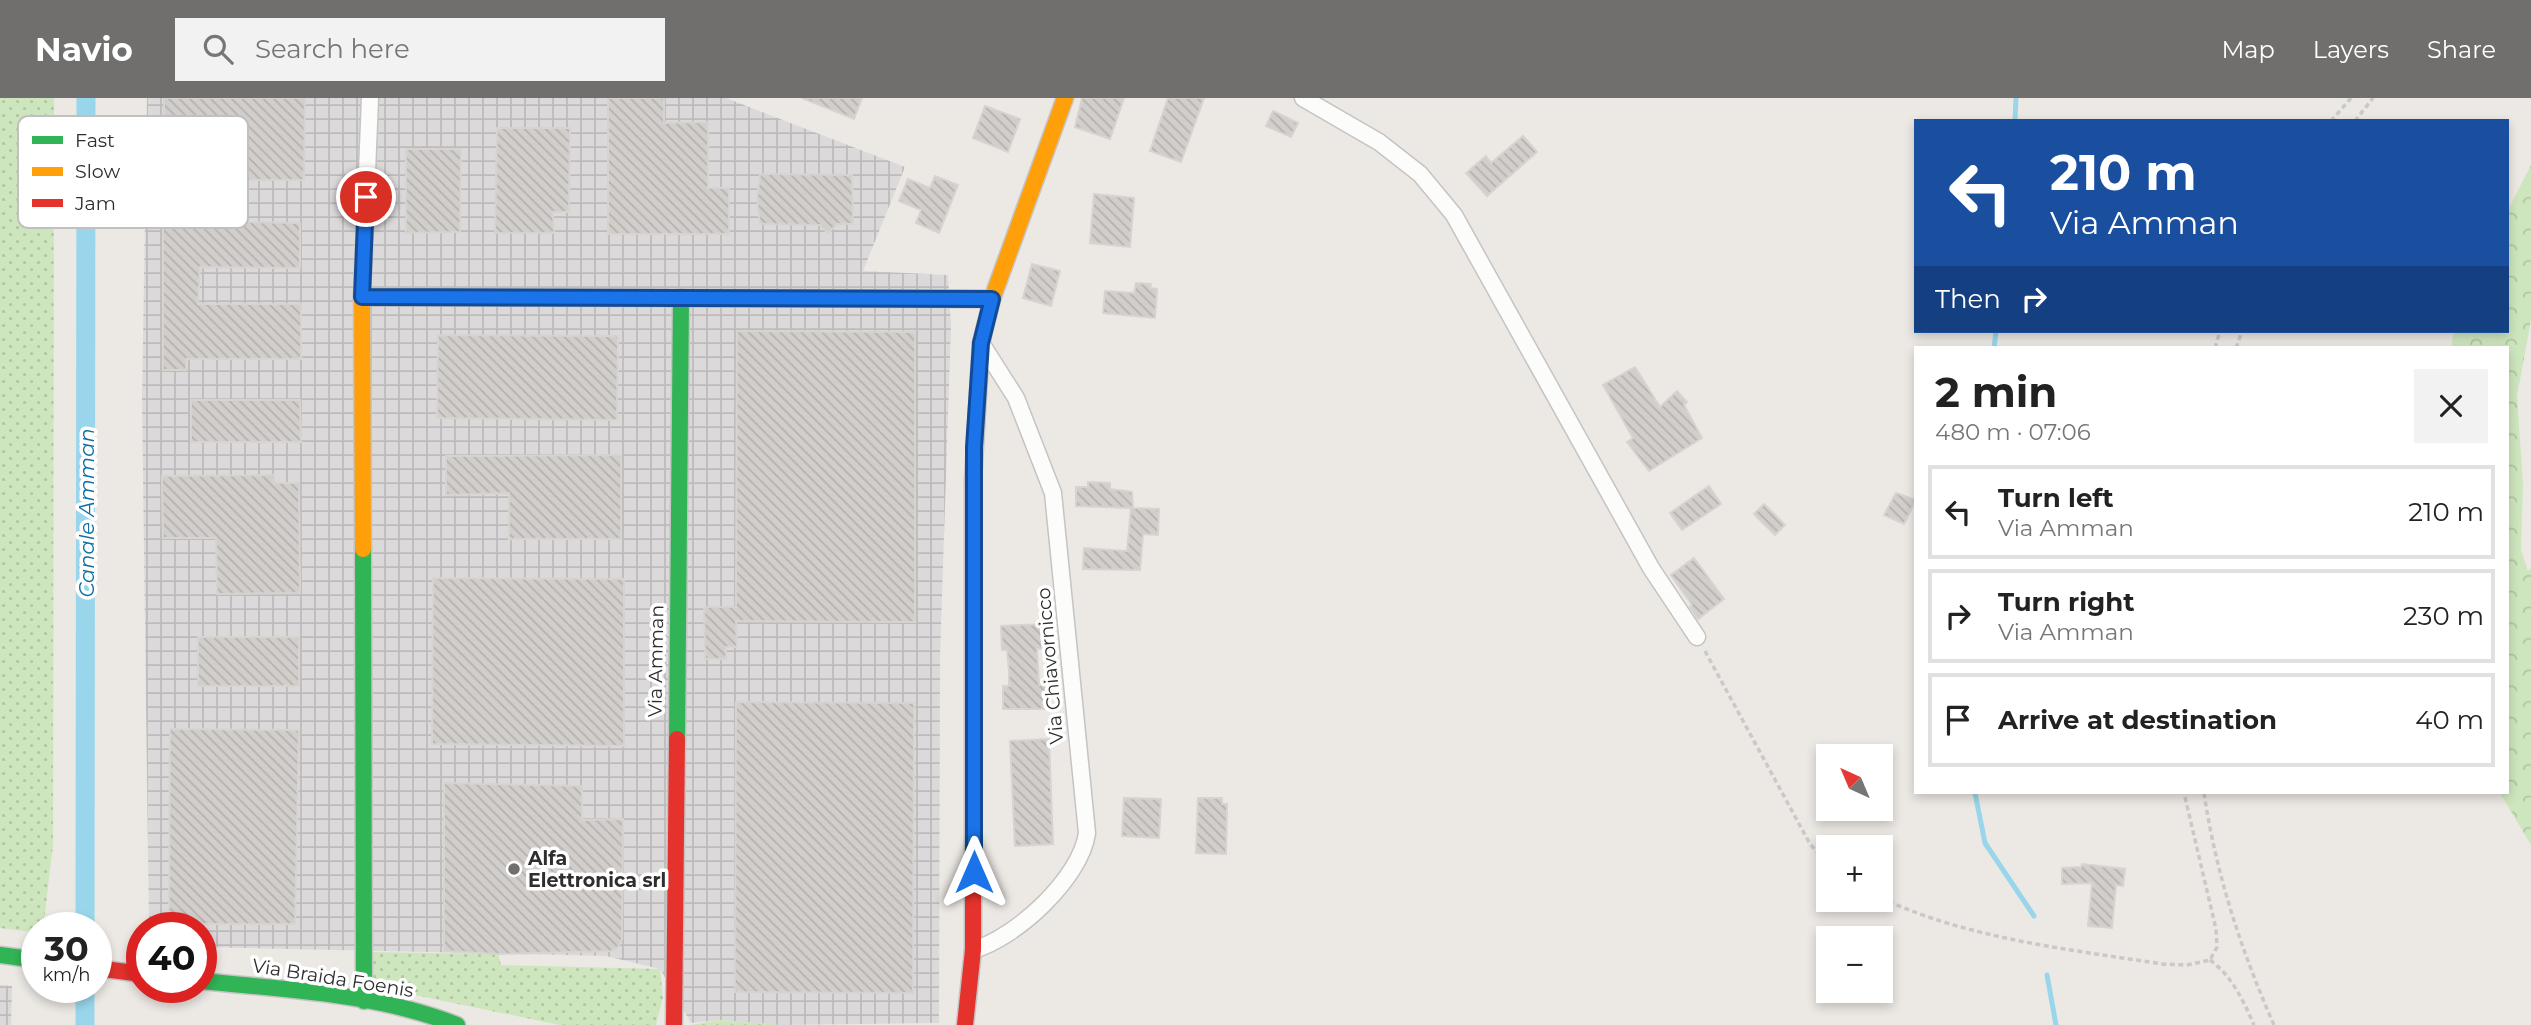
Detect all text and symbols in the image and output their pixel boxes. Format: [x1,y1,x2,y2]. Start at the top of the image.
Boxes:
search box [175,18,665,81]
text: Navio [35,29,133,69]
icon: search [199,30,237,68]
text: Search here [255,33,410,65]
text: Map [2221,35,2275,64]
text: Layers [2313,35,2389,64]
text: Share [2427,35,2496,64]
legend [18,116,248,228]
text: Fast [75,129,115,152]
text: 210 m [2050,143,2197,202]
icon: left [1935,147,2026,238]
text: Slow [75,160,120,183]
pin [336,167,396,227]
icon: arrive [347,178,385,216]
text: Jam [74,192,116,215]
text: Via Amman [2050,203,2239,242]
icon: right [2015,280,2053,318]
text: Then [1935,283,2001,315]
text: 2 min [1935,366,2057,418]
button: close [2414,369,2488,443]
text: 480 m · 07:06 [1935,418,2091,446]
water label: Canale Amman [74,428,99,598]
text: Turn left [1998,482,2114,514]
icon: left [1939,493,1977,531]
text: 210 m [2408,496,2484,528]
text: Via Amman [1998,514,2134,542]
text: Turn right [1998,586,2134,618]
street label: Via Chiavornicco [1032,587,1068,745]
icon: right [1939,597,1977,635]
text: 230 m [2403,600,2484,632]
street label: Via Amman [644,605,668,717]
text: Via Amman [1998,618,2134,646]
icon: arrive [1939,701,1977,739]
text: Arrive at destination [1998,704,2277,736]
text: 40 m [2415,704,2484,736]
north arrow [1816,744,1894,821]
map controls [1816,744,1893,1003]
position arrow [937,835,1011,909]
button: + [1816,835,1893,912]
place label: Alfa Elettronica srl [527,847,666,892]
marker: Alfa Elettronica srl [506,861,522,877]
speed limit sign: 40 [126,912,217,1003]
button: − [1816,926,1893,1003]
text: 30 [44,927,89,970]
street label: Via Braida Foenis [251,954,415,1002]
text: km/h [42,964,91,986]

